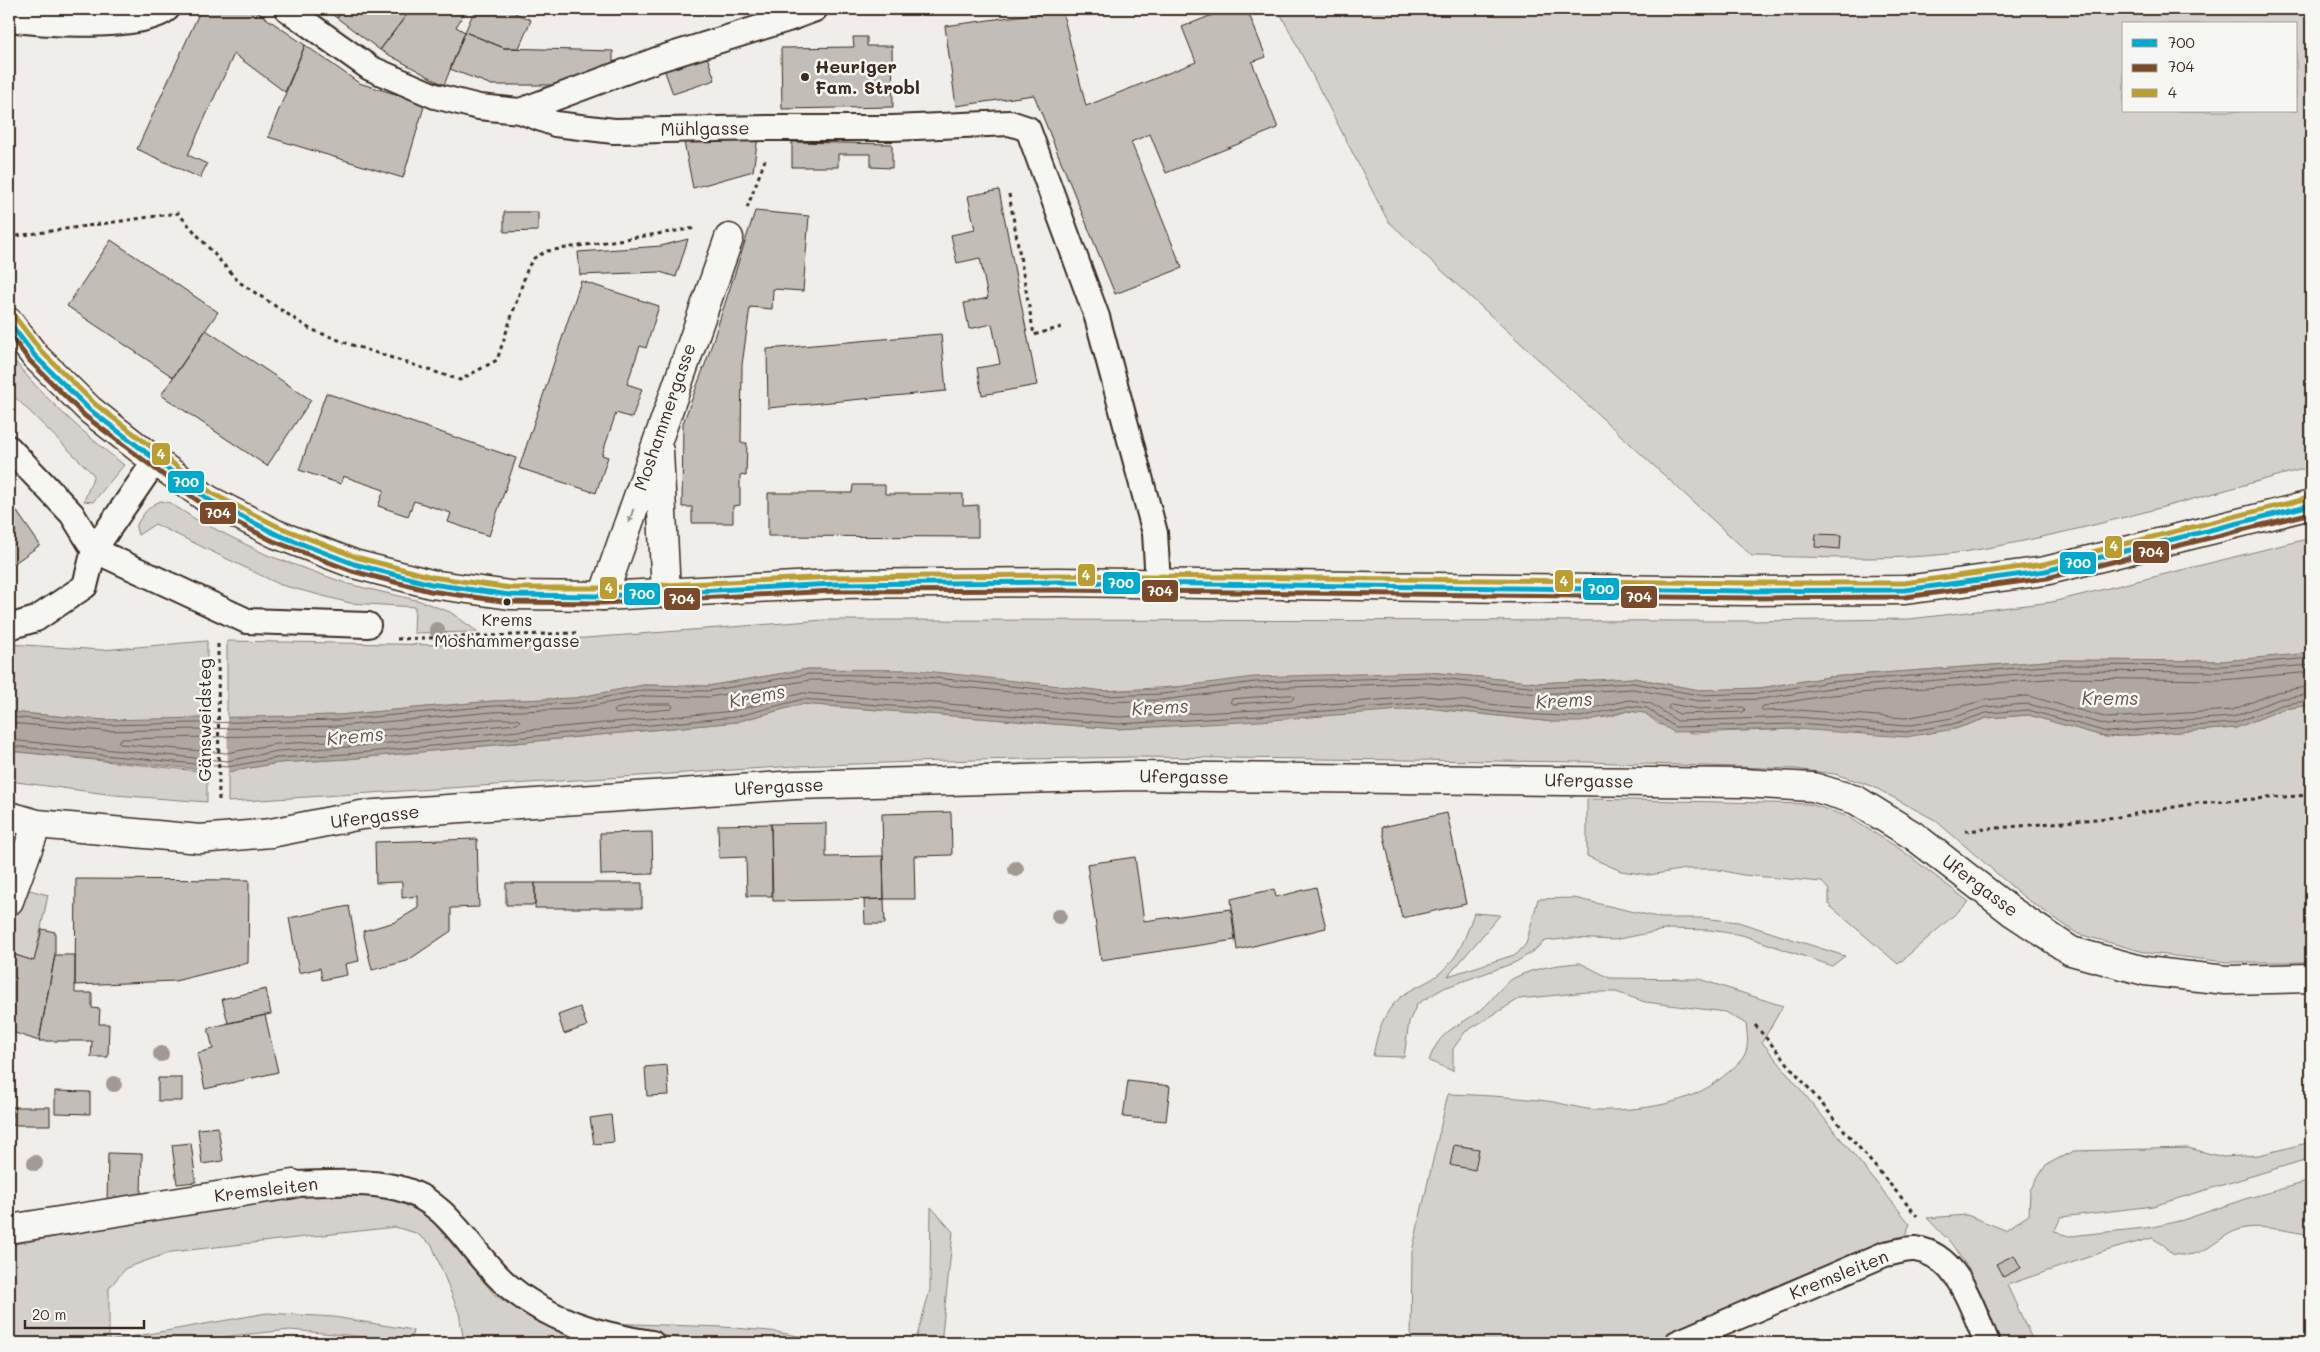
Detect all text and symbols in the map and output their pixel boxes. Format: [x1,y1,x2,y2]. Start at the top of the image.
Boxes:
legend [2122,22,2298,112]
text: 700 [2168,32,2195,52]
place label: Heuriger Fam. Strobl [815,54,920,99]
text: 704 [2168,56,2195,76]
marker: Heuriger Fam. Strobl [799,71,811,83]
text: 4 [2168,82,2177,102]
street label: Mühlgasse [660,115,750,141]
street label: Moshammergasse [628,340,701,494]
line badge: 4 [151,442,171,466]
text: 4 [157,444,166,463]
line badge: 700 [167,470,205,494]
text: 700 [173,472,199,491]
line badge: 704 [199,501,237,525]
text: 704 [205,503,231,522]
one-way arrow [627,508,634,523]
line badge: 4 [2104,535,2123,559]
text: 4 [2110,536,2119,555]
line badge: 704 [2132,540,2170,564]
text: 704 [2138,542,2164,561]
line badge: 700 [2059,551,2097,575]
text: 700 [2065,553,2091,572]
line badge: 4 [1077,563,1096,587]
text: 4 [1082,565,1091,584]
line badge: 4 [1554,569,1574,593]
line badge: 700 [1102,571,1141,595]
text: 4 [1560,571,1569,590]
text: 700 [1108,573,1134,592]
line badge: 4 [599,576,618,600]
line badge: 700 [1582,577,1620,601]
text: 4 [605,578,614,597]
line badge: 704 [1141,579,1179,603]
text: 700 [1588,579,1614,598]
text: 704 [1147,581,1173,600]
line badge: 700 [623,582,661,606]
text: 700 [629,584,655,603]
line badge: 704 [1620,585,1658,609]
line badge: 704 [663,587,701,611]
text: 704 [1626,587,1652,606]
text: 704 [669,589,695,608]
marker: Krems Moshammergasse [502,597,512,607]
place label: Krems Moshammergasse [434,608,580,651]
street label: Gänsweidsteg [192,658,216,782]
water label: Krems [726,678,787,713]
water label: Krems [2081,685,2139,710]
water label: Krems [1535,686,1593,713]
water label: Krems [1131,693,1189,720]
water label: Krems [325,721,385,750]
street label: Ufergasse [1139,763,1229,789]
street label: Ufergasse [1544,767,1634,793]
street label: Ufergasse [734,772,824,800]
street label: Ufergasse [329,799,421,833]
street label: Ufergasse [1938,849,2024,922]
street label: Kremsleiten [213,1171,319,1207]
street label: Kremsleiten [1786,1243,1892,1305]
scale bar [25,1297,144,1329]
text: 20 m [32,1304,66,1324]

